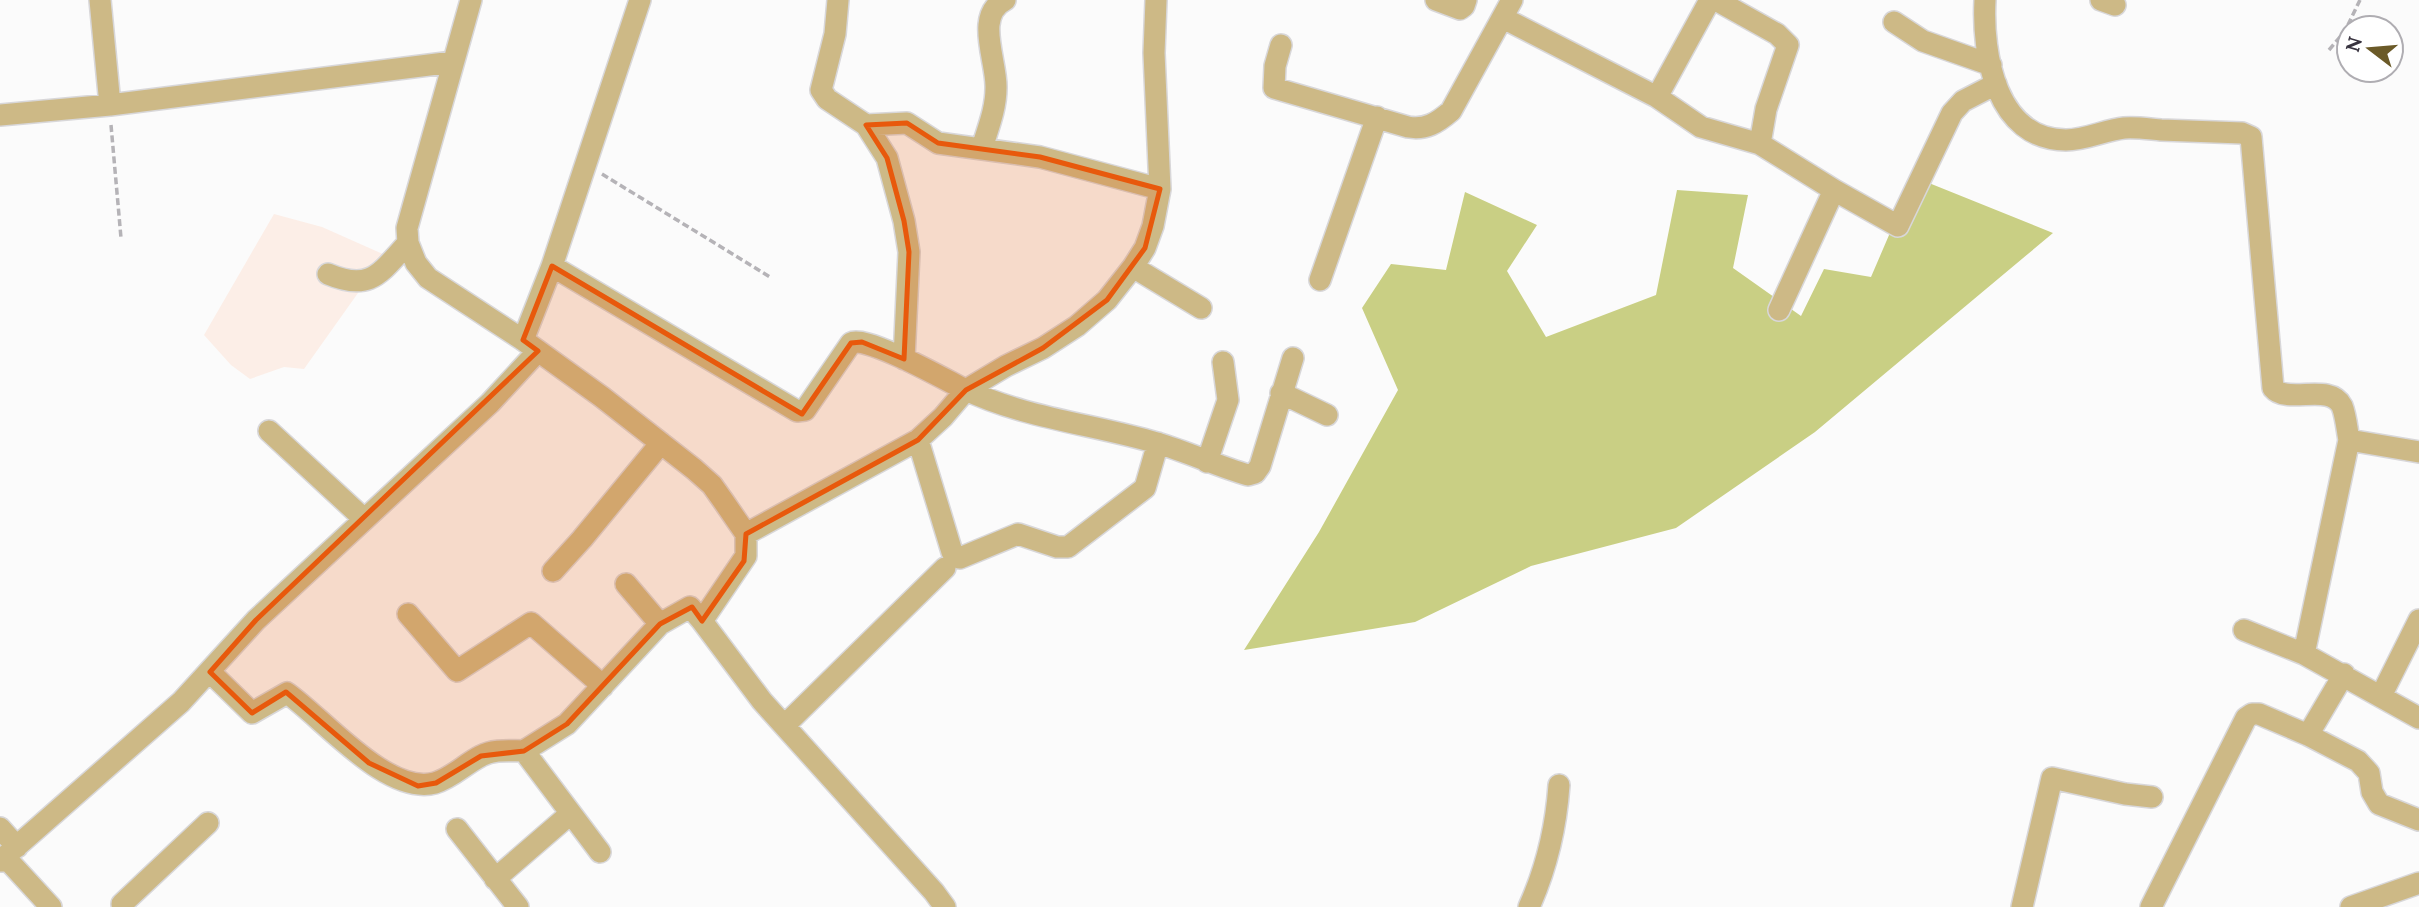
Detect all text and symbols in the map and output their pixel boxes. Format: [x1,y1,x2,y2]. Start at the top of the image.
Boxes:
north arrow [2335,14,2405,84]
text: N [2340,34,2367,55]

